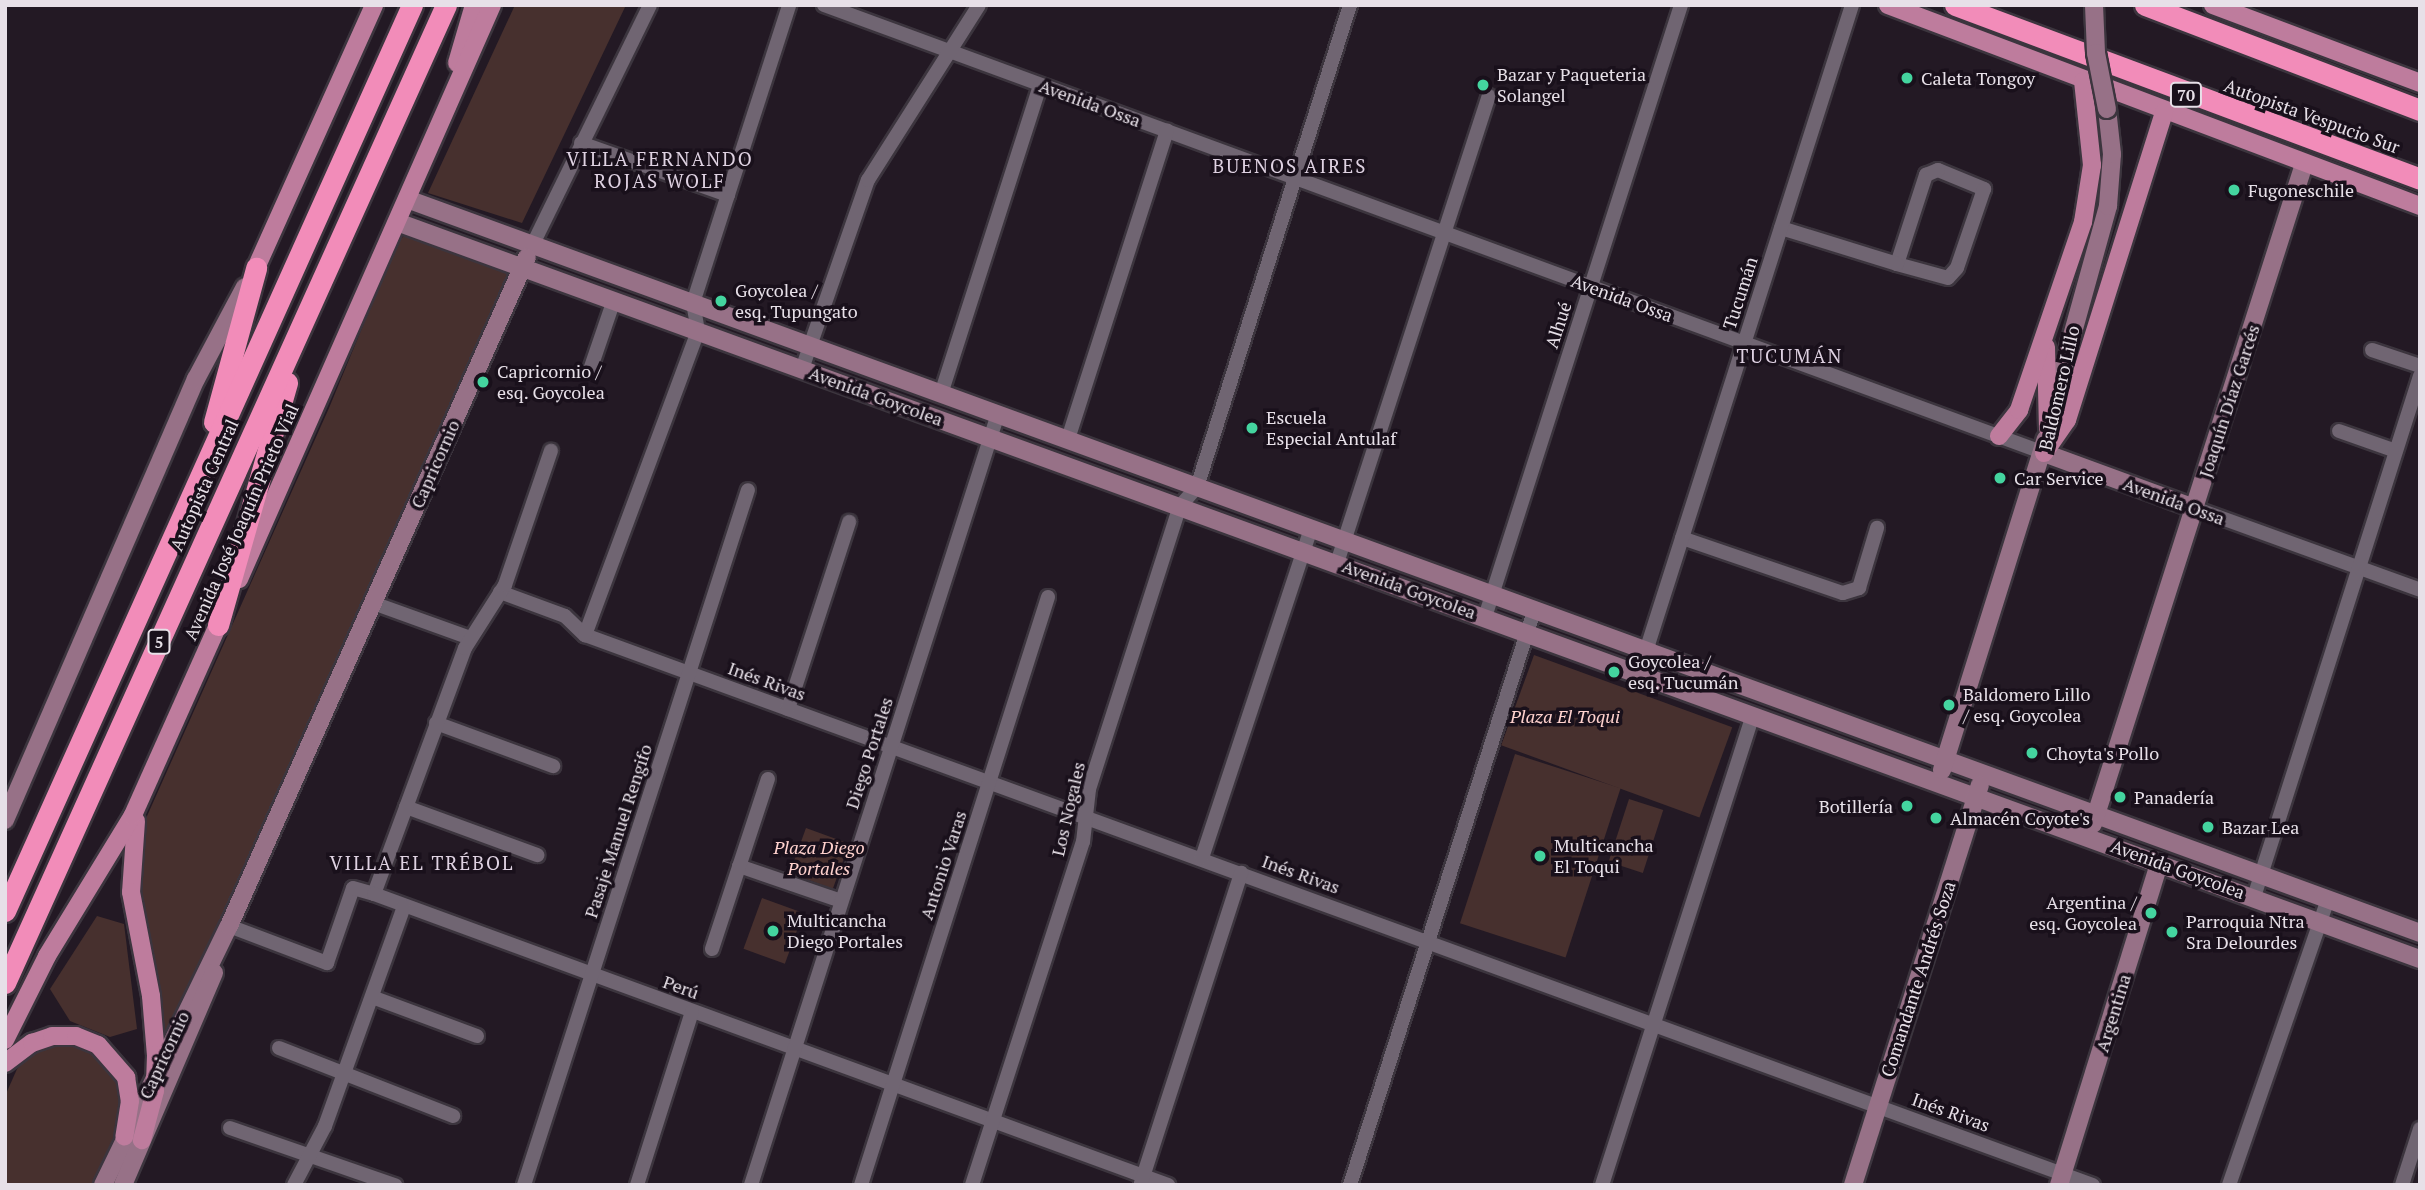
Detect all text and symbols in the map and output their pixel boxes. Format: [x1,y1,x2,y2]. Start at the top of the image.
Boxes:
place label: Bazar y Paqueteria Solangel [1497,64,1646,106]
place label: Caleta Tongoy [1921,67,2035,89]
marker: Caleta Tongoy [1899,70,1915,86]
street label: Autopista Vespucio Sur [2221,74,2403,158]
street label: Avenida Ossa [1036,75,1144,131]
marker: Bazar y Paqueteria Solangel [1475,77,1491,93]
road number: 70 [2168,82,2204,108]
district label: VILLA FERNANDO ROJAS WOLF [568,148,752,192]
district label: BUENOS AIRES [1214,155,1366,177]
place label: Fugoneschile [2248,179,2354,201]
marker: Fugoneschile [2226,182,2242,198]
street label: Tucumán [1718,254,1762,332]
street label: Avenida Ossa [1568,270,1676,326]
place label: Goycolea / esq. Tupungato [735,280,858,322]
marker: Goycolea / esq. Tupungato [713,293,729,309]
street label: Alhué [1540,299,1576,351]
street label: Joaquín Díaz Garcés [2194,322,2264,480]
street label: Baldomero Lillo [2034,323,2084,453]
district label: TUCUMÁN [1737,345,1843,367]
place label: Capricornio / esq. Goycolea [497,361,605,404]
street label: Avenida Goycolea [806,362,946,430]
marker: Capricornio / esq. Goycolea [475,374,491,390]
street label: Avenida José Joaquín Prieto Vial [179,400,303,644]
place label: Escuela Especial Antulaf [1266,407,1397,450]
street label: Autopista Central [165,416,243,554]
street label: Capricornio [406,417,464,511]
marker: Escuela Especial Antulaf [1244,420,1260,436]
place label: Car Service [2014,467,2104,489]
marker: Car Service [1992,470,2008,486]
street label: Avenida Ossa [2120,473,2228,529]
street label: Avenida Goycolea [1339,555,1479,623]
road number: 5 [147,629,171,654]
place label: Goycolea / esq. Tucumán [1628,651,1739,694]
street label: Inés Rivas [725,657,809,705]
marker: Goycolea / esq. Tucumán [1606,664,1622,680]
place label: Baldomero Lillo / esq. Goycolea [1963,684,2090,726]
street label: Diego Portales [841,694,897,812]
marker: Baldomero Lillo / esq. Goycolea [1941,697,1957,713]
park label: Plaza El Toqui [1510,705,1620,727]
street label: Pasaje Manuel Rengifo [580,741,656,921]
place label: Choyta's Pollo [2046,742,2159,764]
marker: Choyta's Pollo [2024,745,2040,761]
street label: Los Nogales [1047,760,1089,858]
place label: Panadería [2134,786,2214,808]
marker: Panadería [2112,789,2128,805]
place label: Botillería [1819,795,1893,817]
marker: Botillería [1899,798,1915,814]
place label: Almacén Coyote's [1950,807,2090,829]
street label: Antonio Varas [915,808,971,922]
marker: Almacén Coyote's [1928,810,1944,826]
place label: Bazar Lea [2222,816,2299,838]
marker: Bazar Lea [2200,819,2216,835]
place label: Multicancha El Toqui [1554,835,1654,878]
street label: Avenida Goycolea [2108,835,2248,903]
park label: Plaza Diego Portales [773,837,865,880]
marker: Multicancha El Toqui [1532,848,1548,864]
street label: Inés Rivas [1259,850,1343,898]
district label: VILLA EL TRÉBOL [331,852,513,874]
street label: Comandante Andrés Soza [1876,878,1960,1080]
place label: Argentina / esq. Goycolea [2029,892,2137,934]
marker: Argentina / esq. Goycolea [2143,905,2159,921]
place label: Multicancha Diego Portales [787,910,903,953]
place label: Parroquia Ntra Sra Delourdes [2186,911,2305,954]
marker: Multicancha Diego Portales [765,923,781,939]
marker: Parroquia Ntra Sra Delourdes [2164,924,2180,940]
street label: Perú [660,971,702,1003]
street label: Argentina [2091,971,2135,1055]
street label: Capricornio [134,1008,194,1102]
street label: Inés Rivas [1909,1088,1993,1136]

